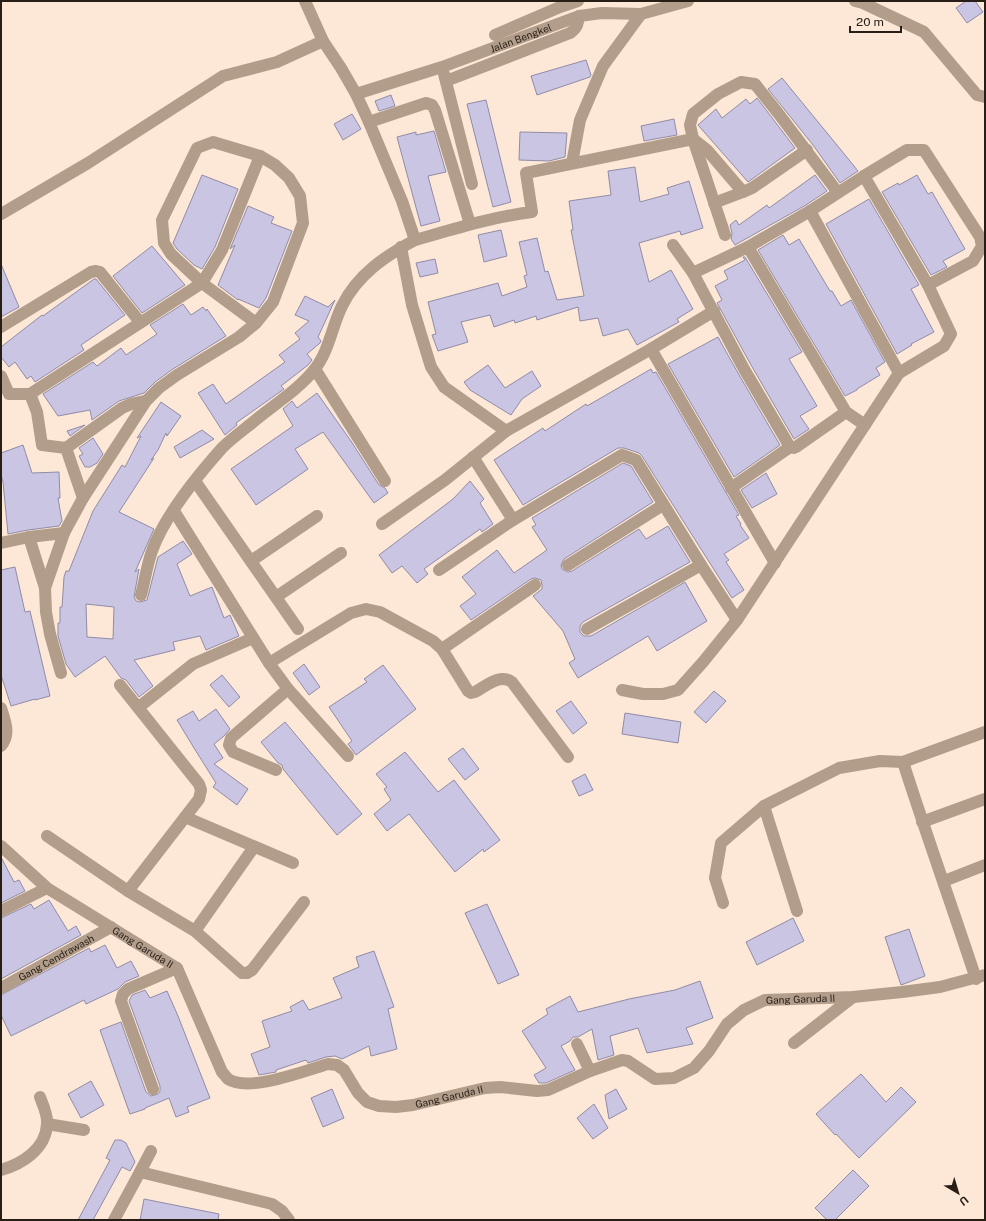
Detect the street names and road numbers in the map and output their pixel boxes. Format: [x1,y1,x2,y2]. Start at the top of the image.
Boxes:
street label: Jalan Bengkel [488,21,553,55]
street label: Gang Garuda II [110,924,176,970]
street label: Gang Cendrawash [16,932,96,983]
street label: Gang Garuda II [766,992,836,1006]
street label: Gang Garuda II [414,1083,484,1110]

